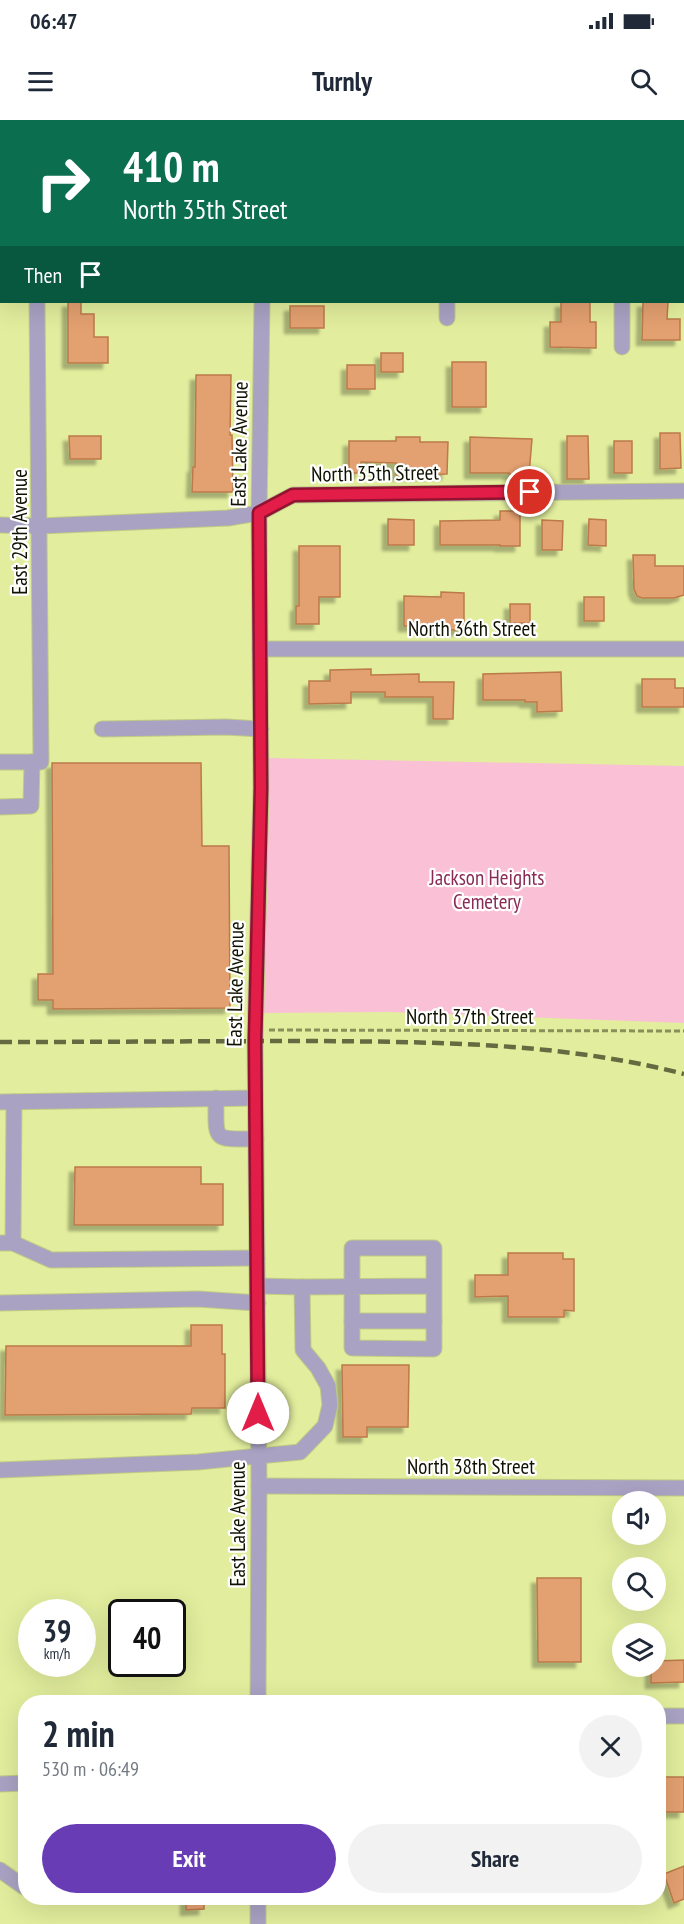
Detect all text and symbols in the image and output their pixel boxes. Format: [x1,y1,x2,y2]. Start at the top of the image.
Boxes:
text: 06:47 [30,7,78,35]
text: Turnly [312,64,372,98]
icon: menu [24,65,57,98]
icon: search [627,65,660,98]
text: 410 m [123,139,220,194]
icon: right [24,144,102,222]
text: North 35th Street [123,192,287,226]
icon: arrive [74,258,107,291]
text: Then [24,261,62,289]
street label: East Lake Avenue [224,381,254,507]
street label: North 35th Street [311,458,439,488]
pin [504,466,555,517]
street label: East 29th Avenue [6,469,33,595]
icon: arrive [513,475,546,508]
street label: North 36th Street [408,615,536,642]
park label: Jackson Heights Cemetery [429,864,544,915]
street label: East Lake Avenue [220,921,250,1047]
street label: North 37th Street [406,1003,534,1030]
position arrow [226,1381,290,1445]
street label: North 38th Street [407,1453,535,1480]
street label: East Lake Avenue [224,1461,251,1587]
map controls [612,1491,666,1677]
button: sound [612,1491,666,1545]
button: search [612,1557,666,1611]
speed limit sign: 40 [108,1599,186,1677]
text: 39 [43,1611,71,1650]
button: layers [612,1623,666,1677]
text: km/h [44,1644,70,1663]
text: 2 min [42,1710,115,1757]
button: close [579,1715,642,1778]
text: 530 m · 06:49 [42,1756,139,1782]
button: Exit [42,1824,336,1893]
button: Share [348,1824,642,1893]

